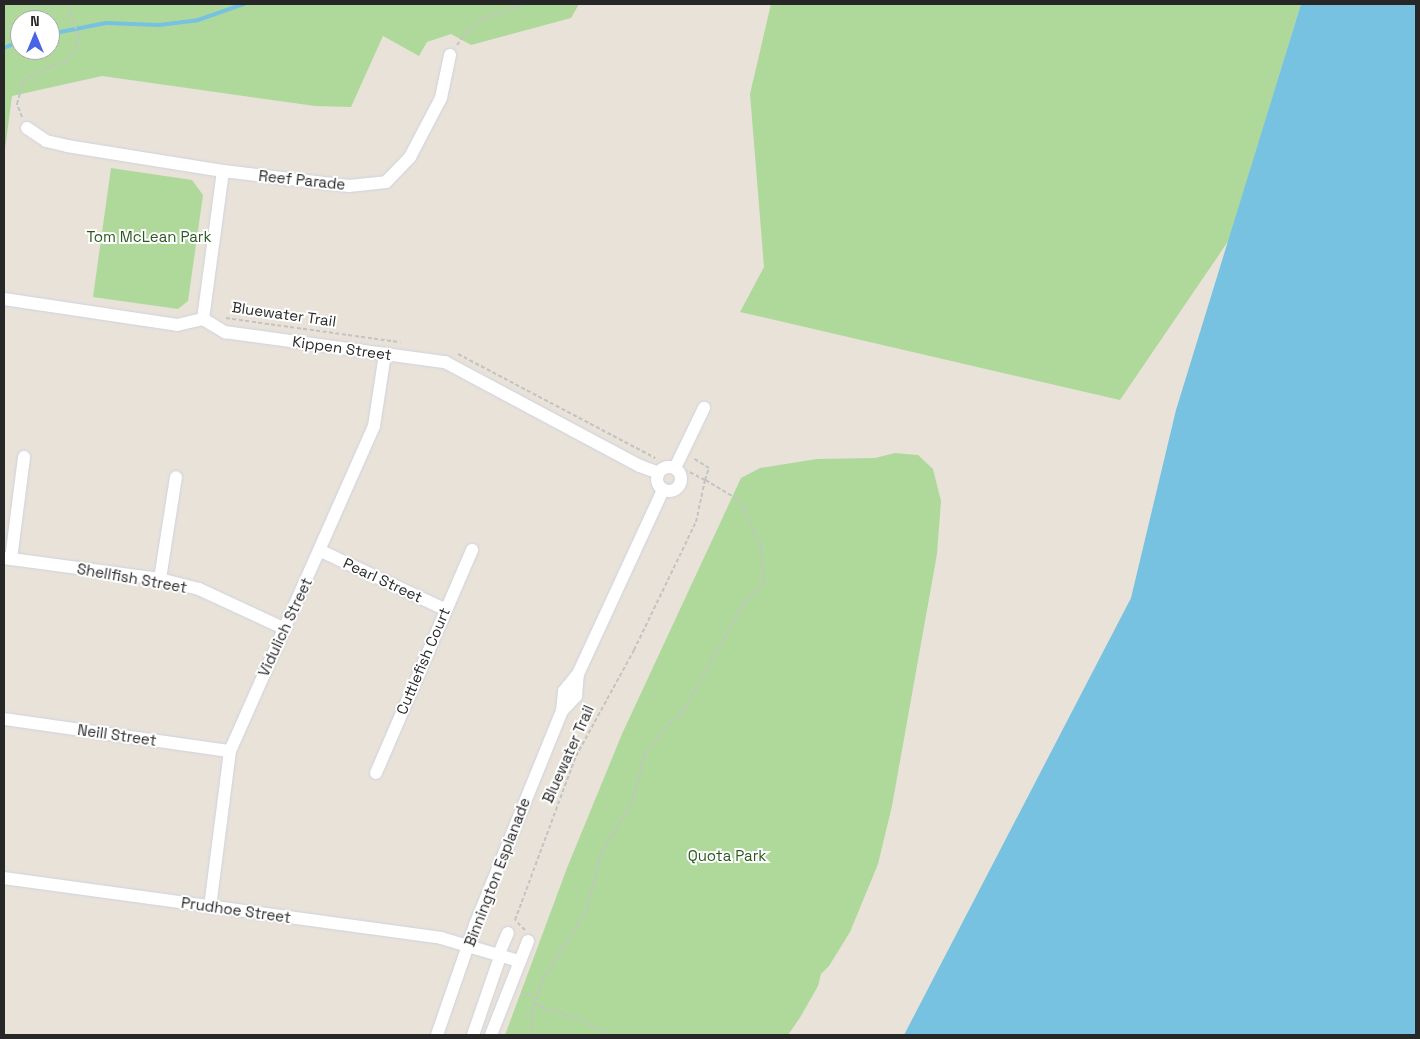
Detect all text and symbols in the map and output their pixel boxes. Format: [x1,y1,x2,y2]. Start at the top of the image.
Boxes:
north arrow [10,10,60,60]
text: N [30,12,40,30]
street label: Reef Parade [258,166,346,194]
park label: Tom McLean Park [86,228,212,246]
street label: Bluewater Trail [230,298,338,330]
street label: Kippen Street [291,332,393,364]
street label: Pearl Street [341,554,425,606]
street label: Shellfish Street [76,559,188,597]
street label: Vidulich Street [254,575,316,679]
street label: Cuttlefish Court [392,605,454,717]
street label: Bluewater Trail [538,702,598,806]
street label: Neill Street [76,721,158,749]
street label: Binnington Esplanade [460,795,534,949]
park label: Quota Park [688,847,766,865]
street label: Prudhoe Street [180,893,292,927]

